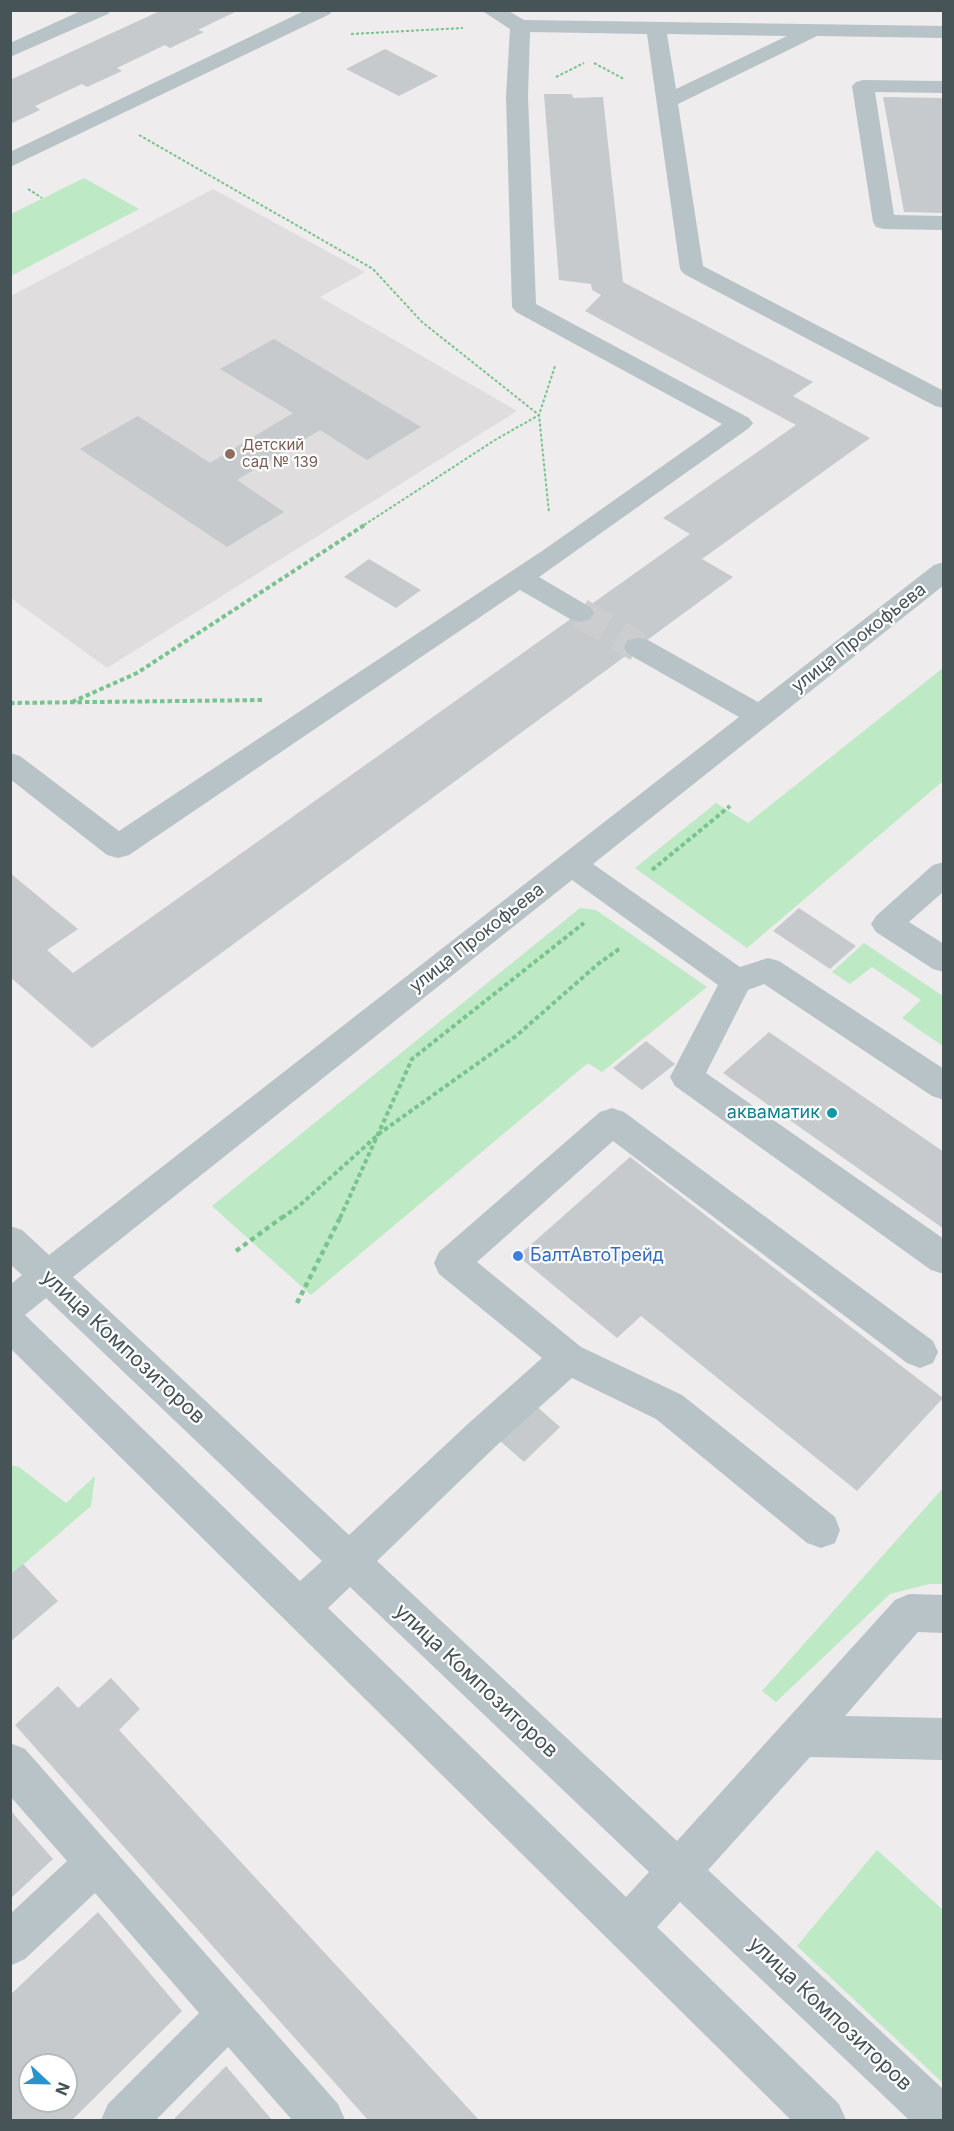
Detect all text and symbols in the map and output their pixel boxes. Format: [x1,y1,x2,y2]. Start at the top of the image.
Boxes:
place label: Детский сад № 139 [242,436,318,471]
marker: Детский сад № 139 [223,447,237,461]
street label: улица Прокофьева [787,579,931,697]
street label: улица Прокофьева [405,879,549,997]
place label: акваматик [727,1102,820,1124]
marker: акваматик [825,1106,839,1120]
place label: БалтАвтоТрейд [530,1245,664,1267]
marker: БалтАвтоТрейд [511,1249,525,1263]
street label: улица Композиторов [36,1265,210,1429]
street label: улица Композиторов [389,1599,563,1763]
street label: улица Композиторов [743,1932,917,2096]
north arrow [18,2053,78,2113]
text: N [51,2080,74,2098]

